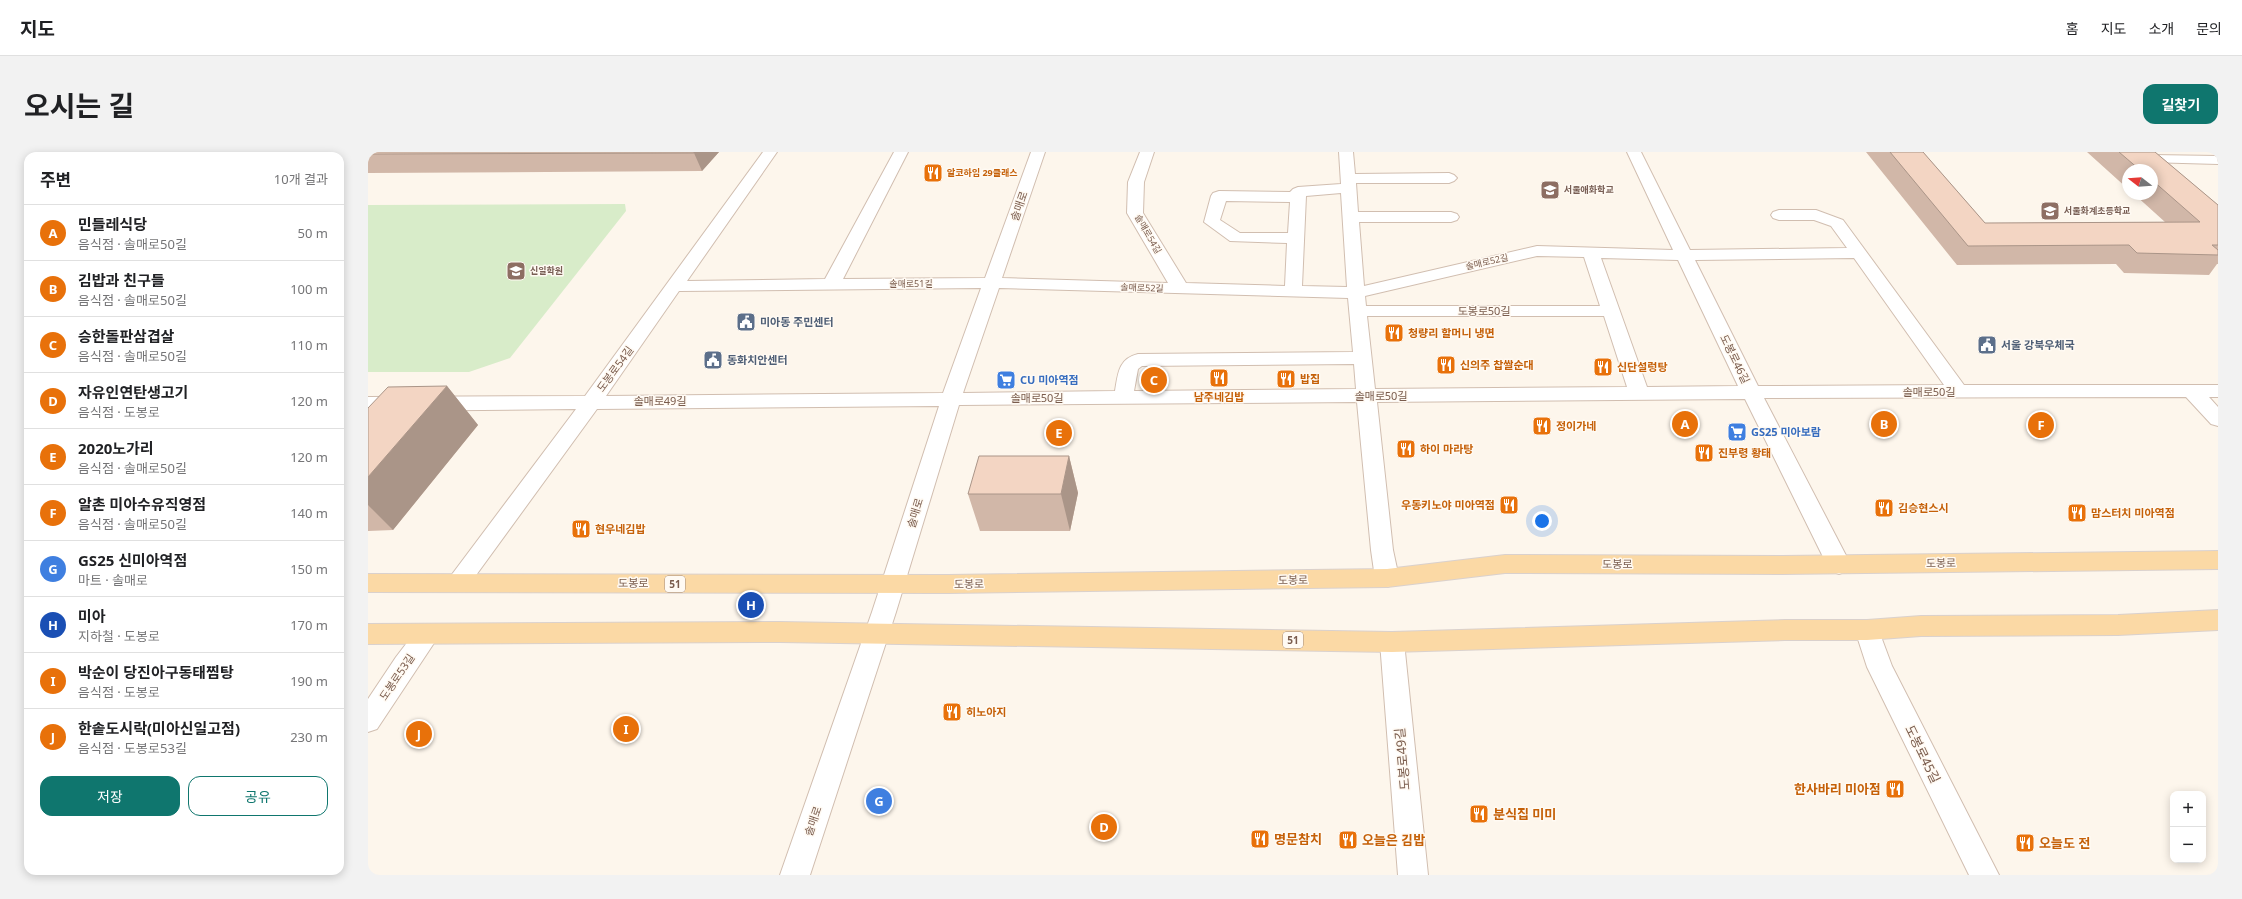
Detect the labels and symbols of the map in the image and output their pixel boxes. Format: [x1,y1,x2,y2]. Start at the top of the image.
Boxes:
restaurant icon: 알코하임 29클래스 [922,162,944,184]
north arrow [2122,164,2158,200]
place label: 알코하임 29클래스 [947,166,1018,179]
school or university icon: 서울애화학교 [1539,179,1561,201]
place label: 서울애화학교 [1564,183,1614,196]
street label: 솔매로 [1006,189,1031,223]
school or university icon: 서울화계초등학교 [2039,200,2061,222]
place label: 서울화계초등학교 [2064,204,2130,217]
street label: 솔매로54길 [1132,212,1165,256]
street label: 솔매로52길 [1464,250,1510,273]
school or university icon: 신일학원 [505,260,527,282]
place label: 신일학원 [530,264,563,277]
street label: 솔매로51길 [889,277,933,290]
street label: 솔매로52길 [1120,280,1164,295]
street label: 도봉로50길 [1457,303,1511,318]
public building icon: 미아동 주민센터 [735,311,757,333]
place label: 미아동 주민센터 [760,314,834,329]
restaurant icon: 청량리 할머니 냉면 [1383,322,1405,344]
place label: 청량리 할머니 냉면 [1408,325,1495,340]
street label: 도봉로46길 [1717,332,1754,386]
public building icon: 서울 강북우체국 [1976,334,1998,356]
place label: 서울 강북우체국 [2001,337,2075,352]
street label: 도봉로54길 [593,343,636,395]
public building icon: 동화치안센터 [702,349,724,371]
place label: 동화치안센터 [727,352,788,367]
restaurant icon: 신의주 찹쌀순대 [1435,354,1457,376]
restaurant icon: 신단설렁탕 [1592,356,1614,378]
place label: 신의주 찹쌀순대 [1460,357,1534,372]
place label: 신단설렁탕 [1617,359,1668,374]
pin: C [1141,365,1167,395]
restaurant icon: 남주네김밥 [1208,367,1230,389]
restaurant icon: 밥집 [1275,368,1297,390]
supermarket icon: CU 미아역점 [995,369,1017,391]
place label: 밥집 [1300,371,1320,386]
place label: CU 미아역점 [1020,372,1079,387]
street label: 솔매로50길 [1902,384,1956,399]
street label: 솔매로50길 [1354,388,1408,403]
place label: 남주네김밥 [1194,389,1244,404]
street label: 솔매로50길 [1010,390,1064,405]
street label: 솔매로49길 [633,393,687,408]
pin: A [1672,409,1698,439]
pin: B [1871,409,1897,439]
pin: F [2028,410,2054,440]
restaurant icon: 정이가네 [1531,415,1553,437]
pin: E [1046,418,1072,448]
place label: 정이가네 [1556,418,1596,433]
supermarket icon: GS25 미아보람 [1726,421,1748,443]
place label: GS25 미아보람 [1751,424,1821,439]
restaurant icon: 하이 마라탕 [1395,438,1417,460]
place label: 하이 마라탕 [1420,441,1473,456]
restaurant icon: 진부령 황태 [1693,442,1715,464]
place label: 진부령 황태 [1718,445,1771,460]
restaurant icon: 우동키노야 미아역점 [1498,494,1520,516]
street label: 솔매로 [903,496,926,530]
place label: 우동키노야 미아역점 [1401,497,1495,512]
restaurant icon: 김승현스시 [1873,497,1895,519]
place label: 김승현스시 [1898,500,1949,515]
restaurant icon: 맘스터치 미아역점 [2066,502,2088,524]
place label: 맘스터치 미아역점 [2091,505,2175,520]
your location [1532,511,1552,531]
restaurant icon: 현우네김밥 [570,518,592,540]
place label: 현우네김밥 [595,521,646,536]
street label: 도봉로 [1926,555,1956,570]
street label: 도봉로 [1602,556,1632,571]
street label: 도봉로 [1278,572,1308,587]
street label: 도봉로 [618,575,648,590]
road number: 51 [665,576,685,592]
street label: 도봉로 [954,576,984,591]
pin: H [738,590,764,620]
road number: 51 [1283,632,1303,648]
street label: 도봉로53길 [376,651,418,703]
restaurant icon: 히노아지 [941,701,963,723]
place label: 히노아지 [966,704,1006,719]
pin: I [613,714,639,744]
pin: J [406,719,432,749]
street label: 도봉로45길 [1901,722,1945,786]
street label: 도봉로49길 [1390,727,1414,791]
restaurant icon: 한사바리 미아점 [1884,778,1906,800]
place label: 한사바리 미아점 [1794,780,1881,798]
pin: G [866,786,892,816]
restaurant icon: 분식집 미미 [1468,803,1490,825]
street label: 솔매로 [800,804,825,838]
place label: 분식집 미미 [1493,805,1556,823]
pin: D [1091,812,1117,842]
restaurant icon: 명문참치 [1249,828,1271,850]
restaurant icon: 오늘은 김밥 [1337,829,1359,851]
place label: 명문참치 [1274,830,1322,848]
place label: 오늘은 김밥 [1362,831,1425,849]
restaurant icon: 오늘도 전 [2014,832,2036,854]
place label: 오늘도 전 [2039,834,2090,852]

